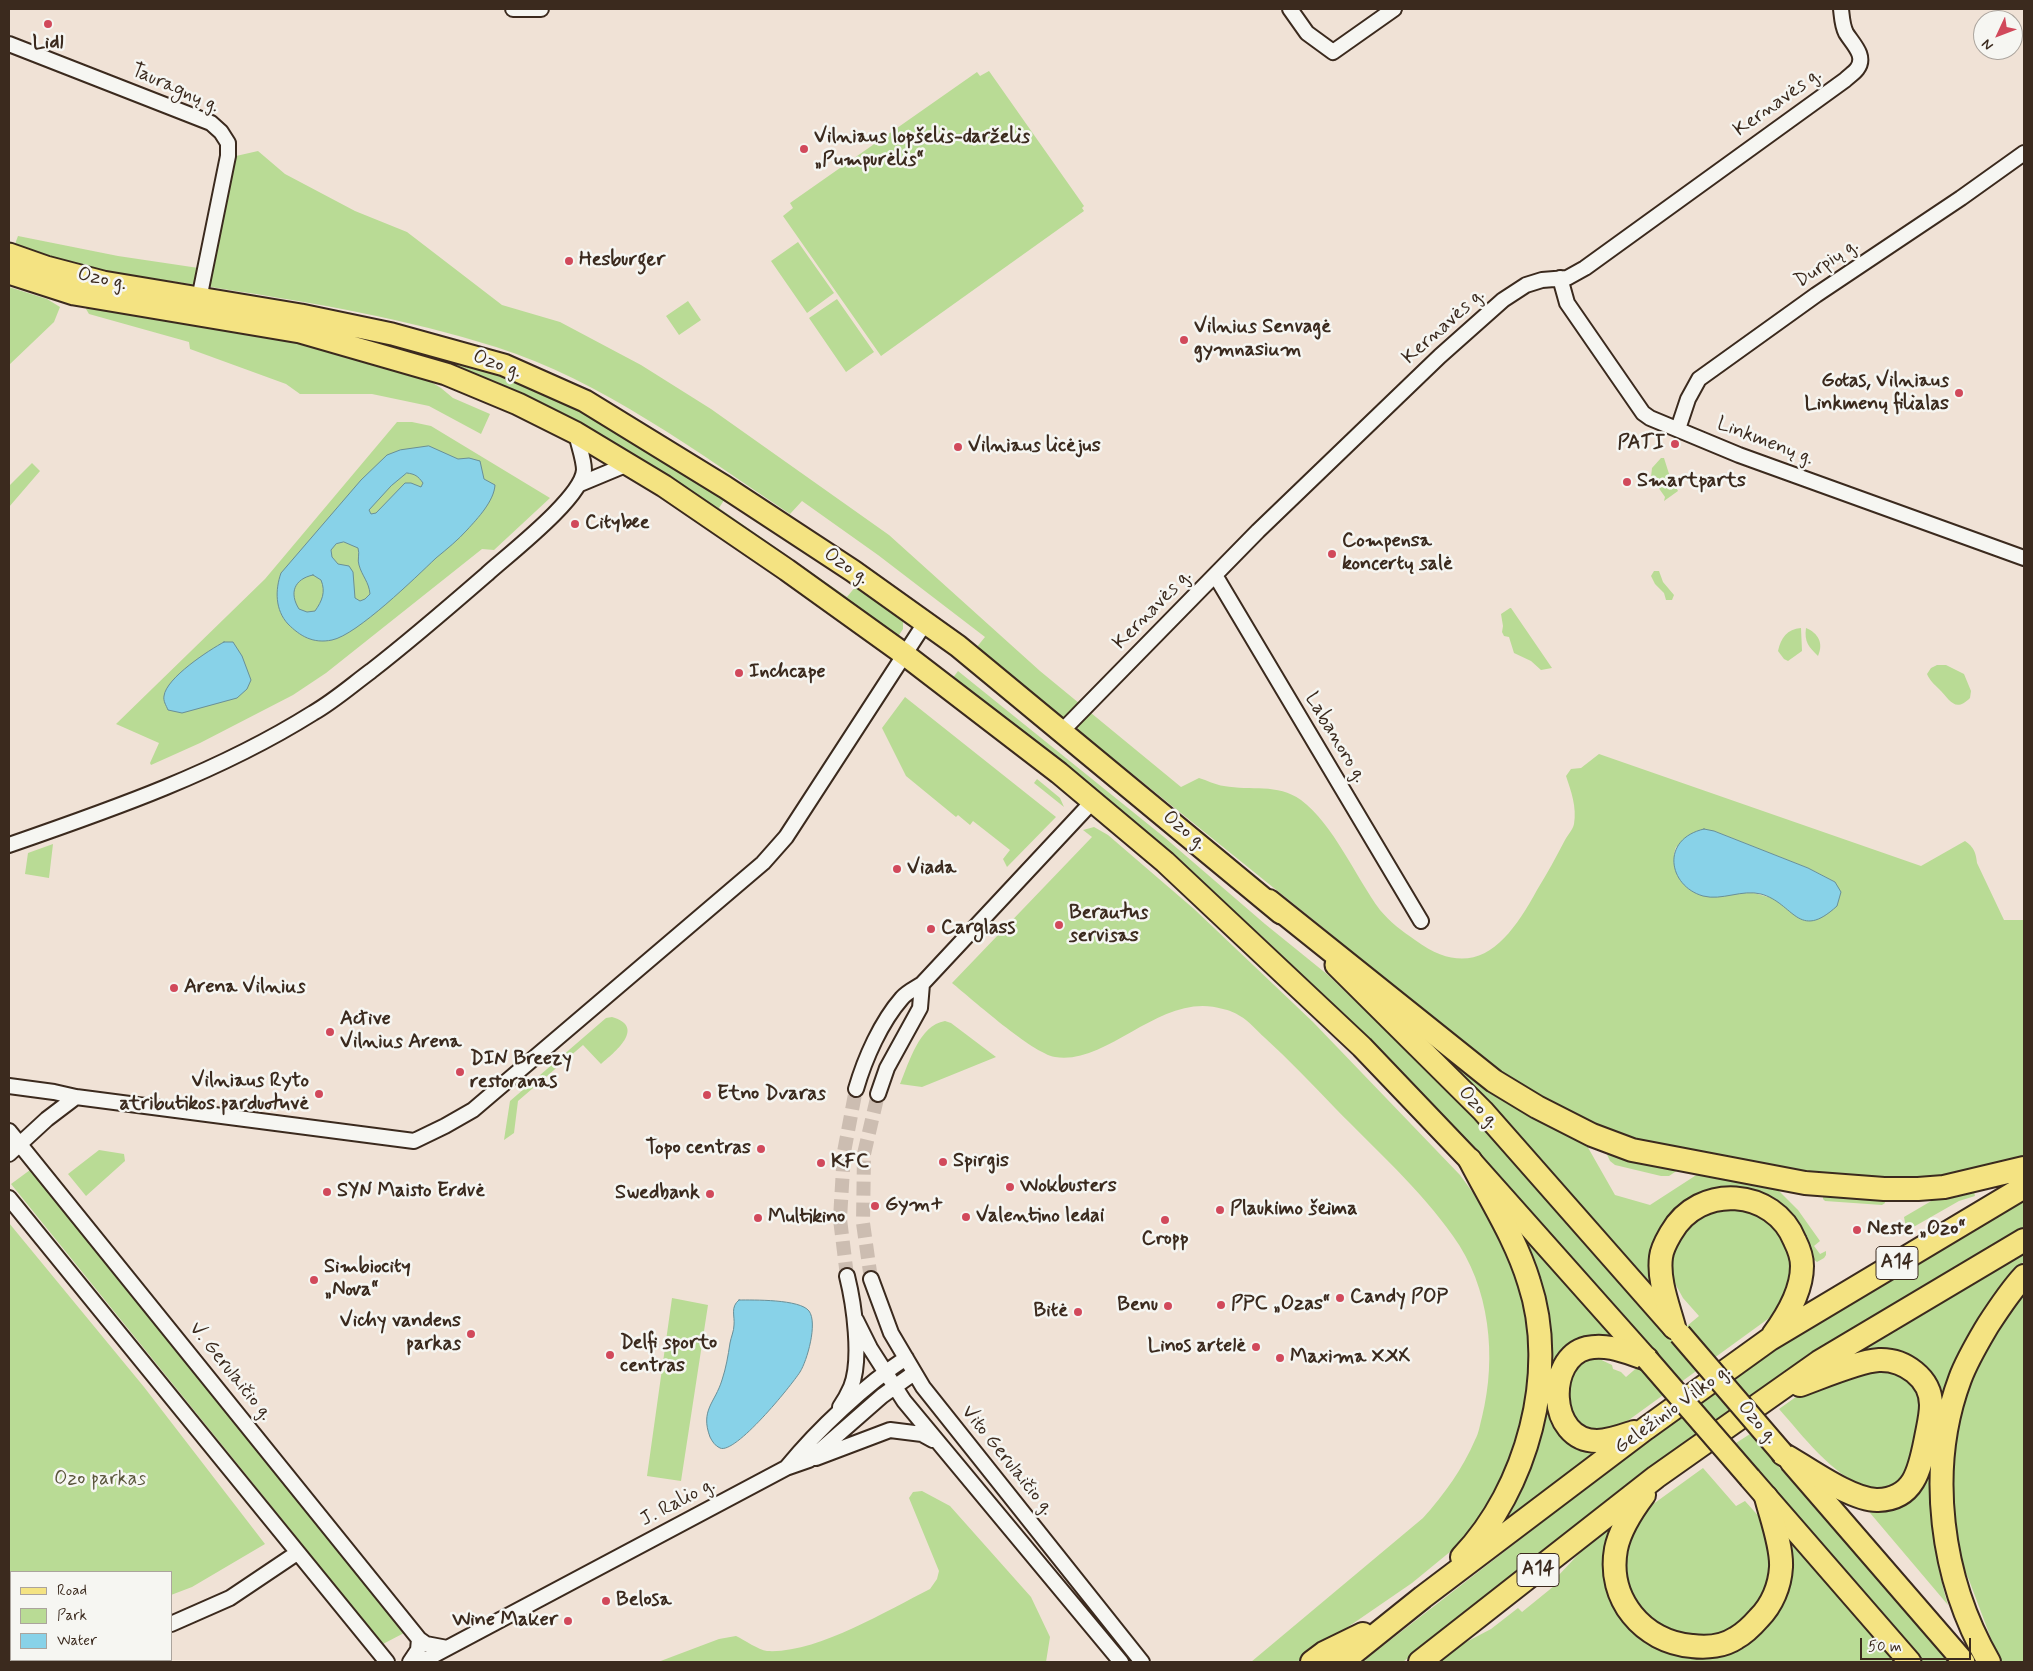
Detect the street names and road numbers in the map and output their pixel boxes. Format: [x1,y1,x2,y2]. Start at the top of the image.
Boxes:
street label: Tauragnų g. [127,59,223,119]
street label: Kernavės g. [1729,63,1827,143]
street label: Durpių g. [1790,234,1864,294]
street label: Ozo g. [75,263,129,297]
street label: Kernavės g. [1398,284,1490,370]
street label: Ozo g. [470,346,524,384]
street label: Linkmenų g. [1713,413,1817,471]
street label: Ozo g. [819,543,873,591]
street label: Kernavės g. [1109,565,1197,655]
street label: Labanoro g. [1299,689,1371,787]
street label: Ozo g. [1157,806,1211,856]
street label: Ozo g. [1452,1082,1504,1134]
road number: A14 [1876,1246,1918,1280]
street label: V. Gerulaičio g. [183,1318,277,1426]
street label: Geležinio Vilko g. [1610,1360,1736,1460]
street label: Ozo g. [1732,1396,1782,1450]
street label: Vito Gerulaičio g. [955,1401,1059,1521]
street label: J. Ralio g. [636,1473,720,1533]
road number: A14 [1517,1554,1559,1586]

